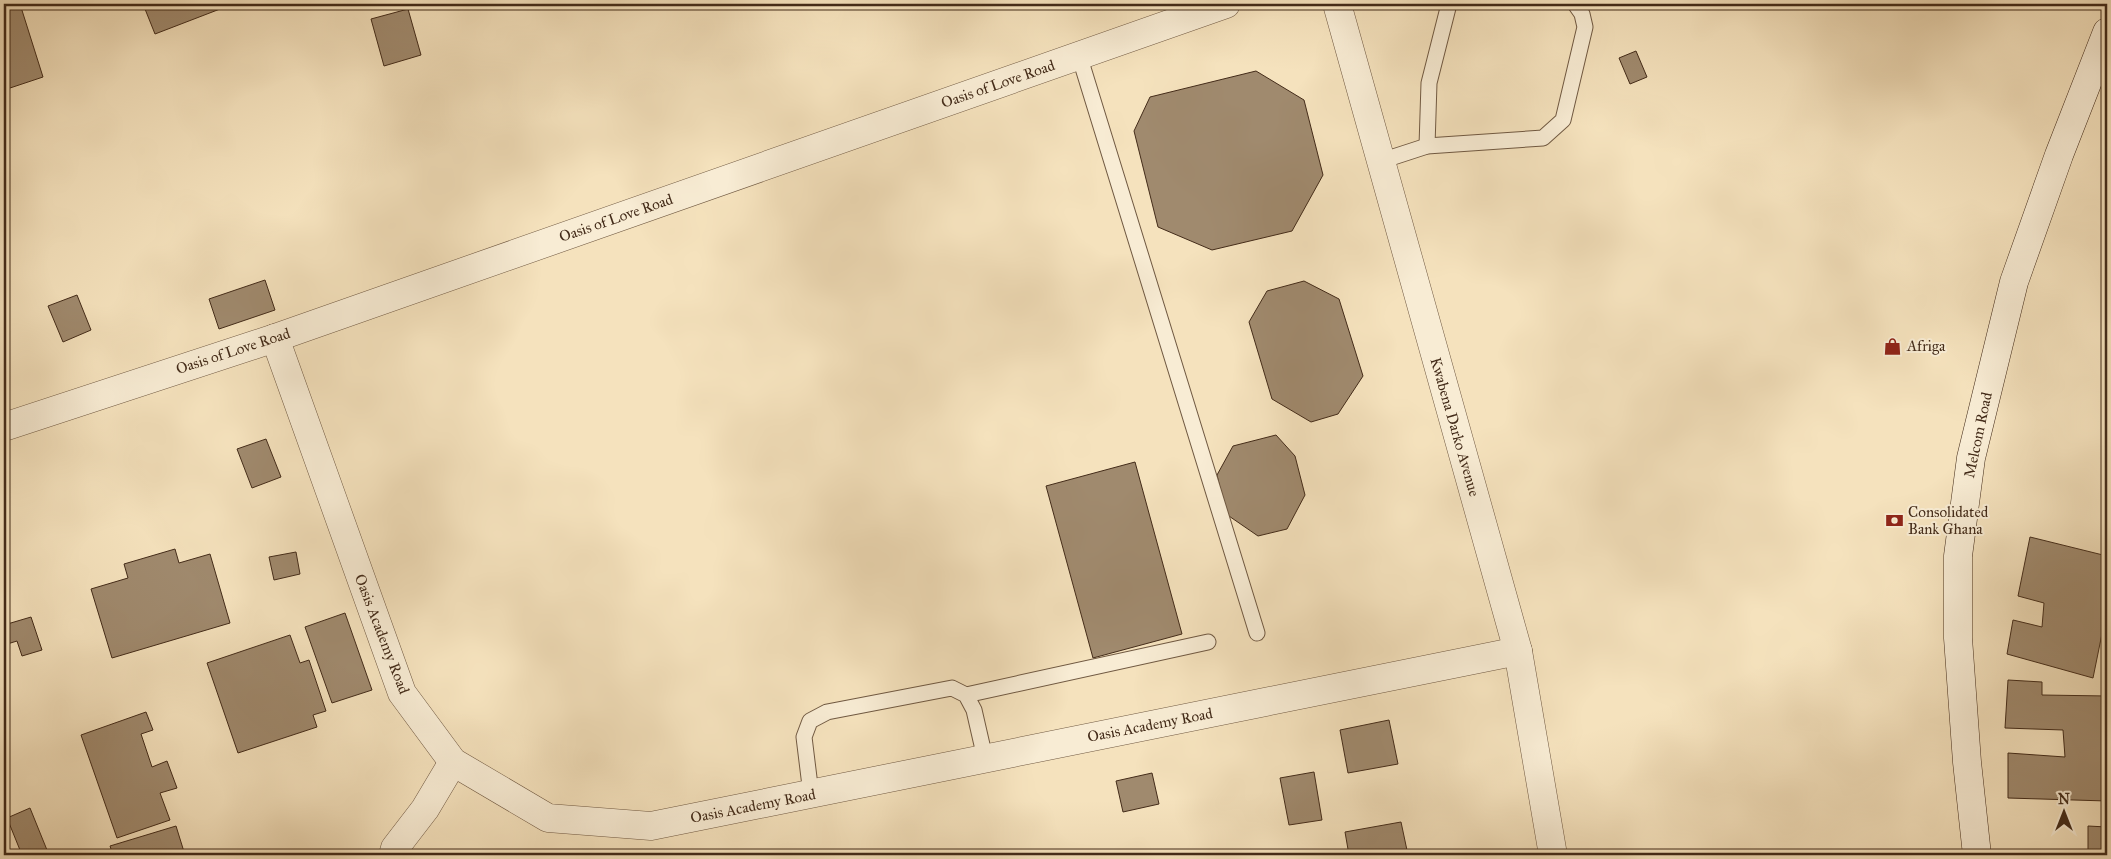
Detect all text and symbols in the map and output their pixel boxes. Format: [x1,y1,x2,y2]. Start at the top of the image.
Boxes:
street label: Oasis of Love Road [939,56,1058,112]
street label: Oasis of Love Road [557,190,676,246]
street label: Oasis of Love Road [174,324,293,378]
shop icon: Afriga [1883,336,1903,356]
place label: Afriga [1906,337,1946,355]
street label: Kwabena Darko Avenue [1427,355,1483,499]
street label: Melcom Road [1960,390,1996,480]
place label: Consolidated Bank Ghana [1908,503,1989,538]
bank icon: Consolidated Bank Ghana [1884,511,1904,531]
street label: Oasis Academy Road [351,571,413,697]
street label: Oasis Academy Road [1086,704,1215,746]
street label: Oasis Academy Road [689,785,818,827]
north arrow [2038,786,2088,836]
text: N [2058,791,2070,808]

